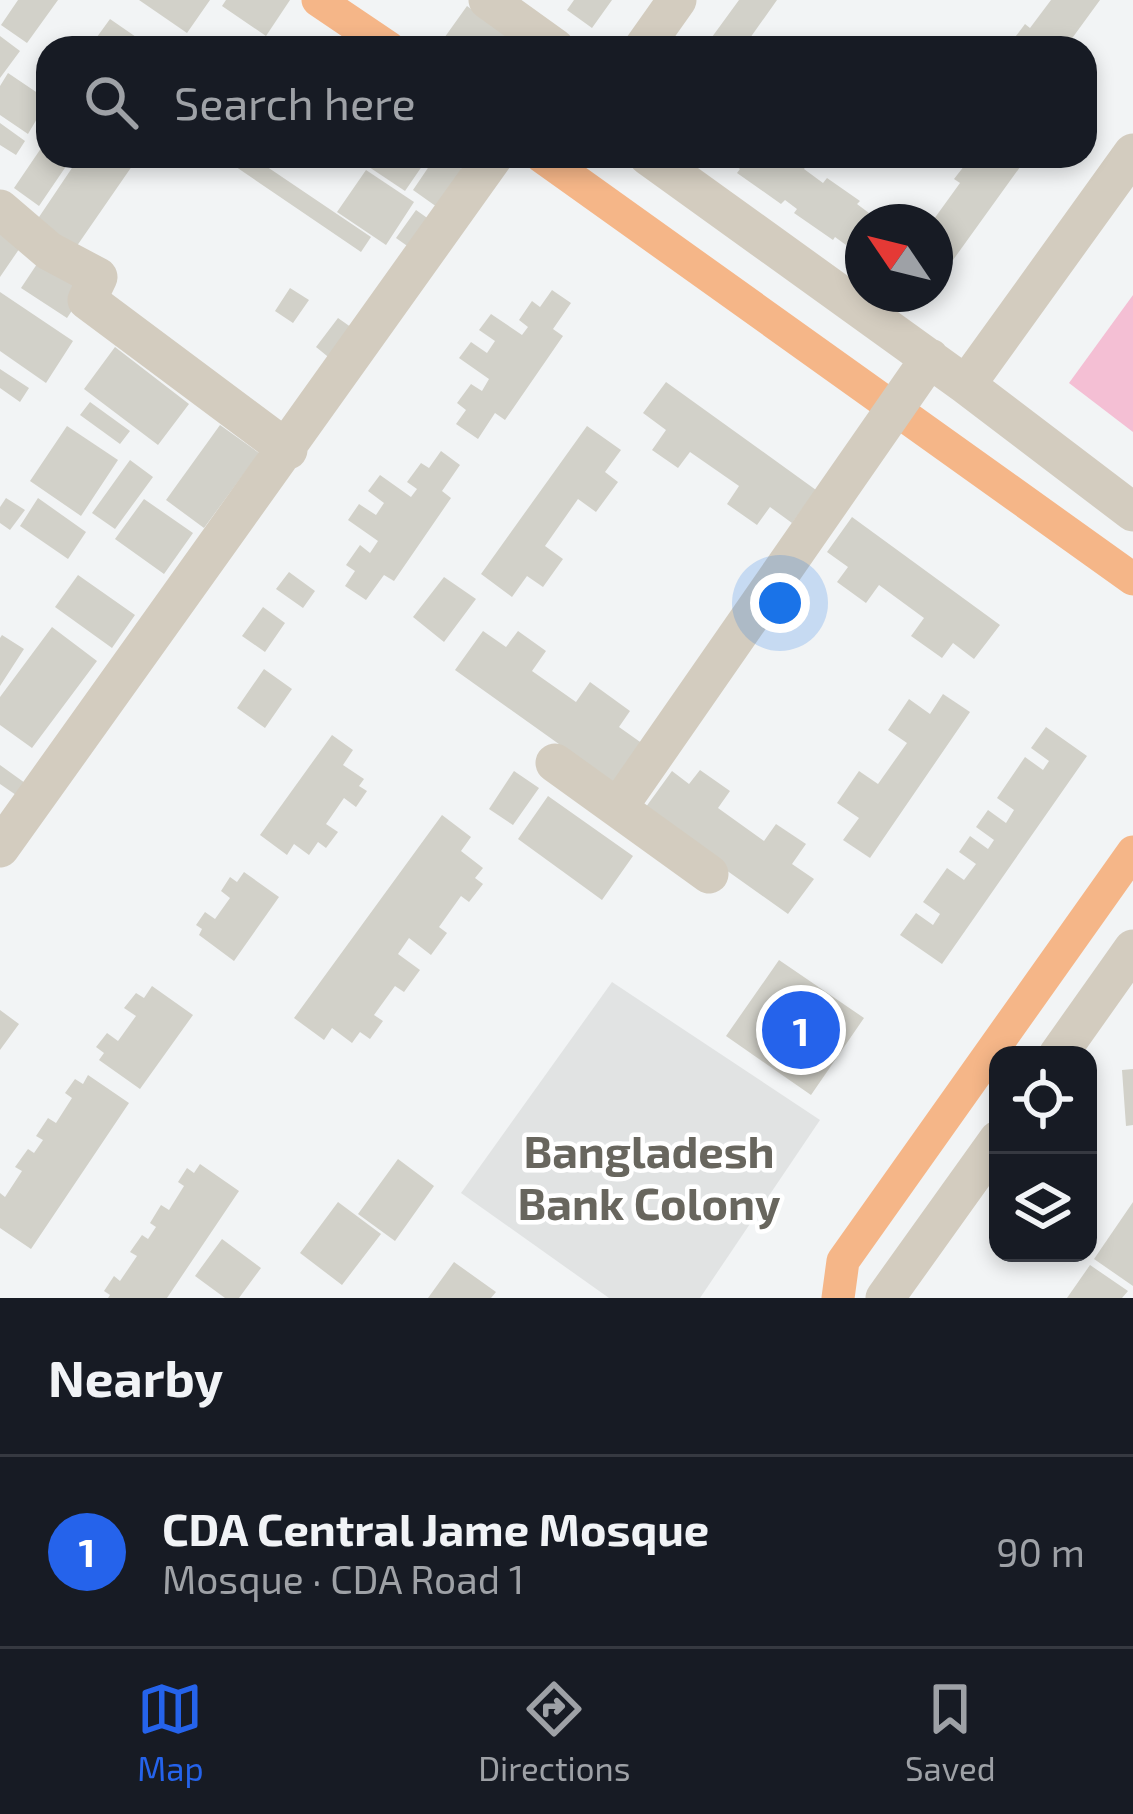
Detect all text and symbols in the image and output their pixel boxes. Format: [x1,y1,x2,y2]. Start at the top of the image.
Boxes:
search box [36,36,1097,168]
icon: search [78,69,144,135]
text: Search here [174,75,416,129]
north arrow [845,204,953,312]
your location [750,573,810,633]
pin: 1 [762,985,840,1075]
map controls [989,1046,1097,1262]
button: locate [989,1046,1097,1154]
district label: Bangladesh Bank Colony [518,1123,781,1230]
button: layers [989,1154,1097,1262]
text: Nearby [48,1346,223,1407]
text: CDA Central Jame Mosque [162,1501,709,1555]
text: 1 [79,1528,95,1575]
text: 90 m [996,1528,1085,1575]
text: Mosque · CDA Road 1 [162,1555,524,1602]
tab: Map [137,1676,204,1788]
tab: Directions [478,1676,630,1788]
tab: Saved [905,1676,996,1788]

